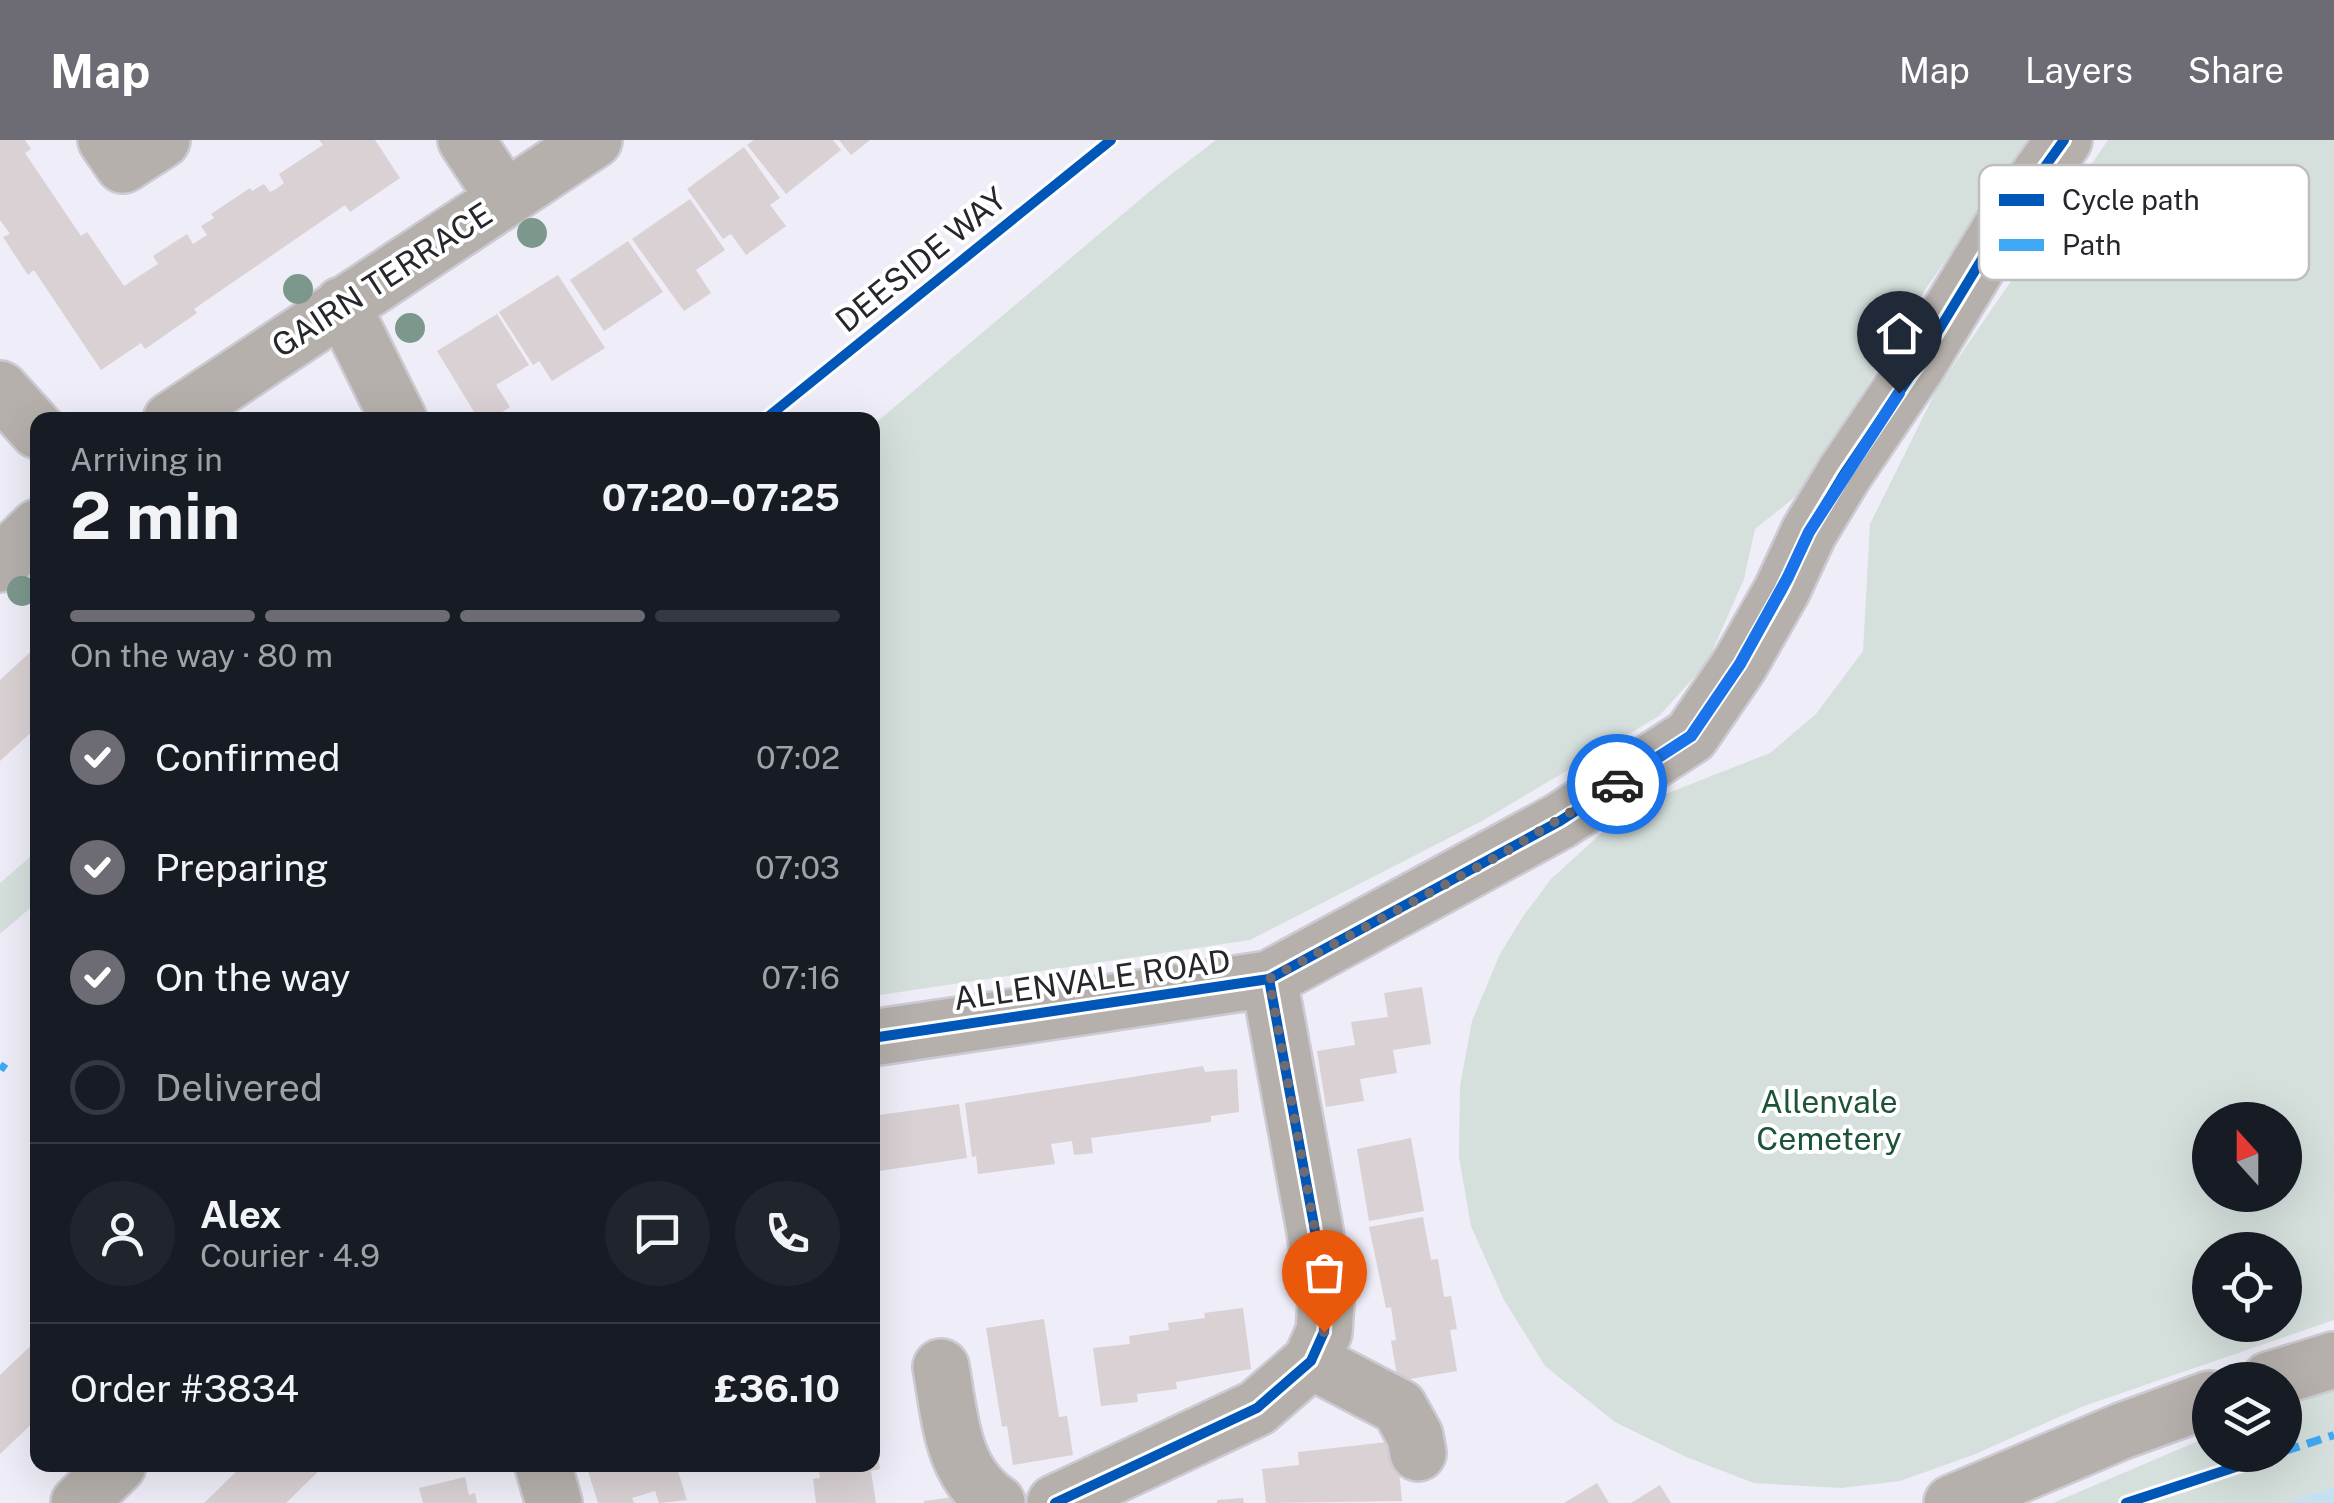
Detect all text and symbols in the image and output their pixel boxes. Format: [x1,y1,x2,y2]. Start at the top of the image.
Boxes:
text: Map [50,42,150,99]
text: Map [1899,50,1970,91]
text: Layers [2025,50,2133,91]
text: Share [2188,50,2284,91]
legend [1979,165,2309,280]
street label: DEESIDE WAY [828,179,1014,340]
text: Cycle path [2062,183,2200,216]
street label: GAIRN TERRACE [265,195,499,364]
text: Path [2062,228,2121,261]
pin [1857,291,1942,394]
icon: home [1872,306,1927,361]
text: Arriving in [70,441,223,478]
text: 07:20–07:25 [602,475,840,520]
text: 2 min [70,477,240,554]
text: On the way · 80 m [70,637,333,674]
icon: check [70,730,125,785]
courier [1567,734,1667,834]
text: Confirmed [155,735,340,780]
text: 07:02 [756,739,840,776]
icon: car [1590,757,1645,812]
icon: check [70,840,125,895]
text: Preparing [155,845,329,890]
text: 07:03 [755,849,840,886]
street label: ALLENVALE ROAD [951,942,1233,1017]
icon: check [70,950,125,1005]
text: On the way [155,955,351,1000]
text: 07:16 [762,959,840,996]
text: Delivered [155,1065,323,1110]
park label: Allenvale Cemetery [1756,1083,1902,1157]
north arrow [2192,1102,2302,1212]
map controls [2192,1102,2302,1472]
button: person [70,1181,175,1286]
button: chat [605,1181,710,1286]
button: phone [735,1181,840,1286]
text: Alex [200,1192,282,1237]
pin [1282,1230,1367,1333]
button: locate [2192,1232,2302,1342]
text: Courier · 4.9 [200,1237,380,1274]
icon: bag [1297,1245,1352,1300]
button: layers [2192,1362,2302,1472]
text: Order #3834 [70,1366,299,1411]
text: £36.10 [714,1366,840,1411]

